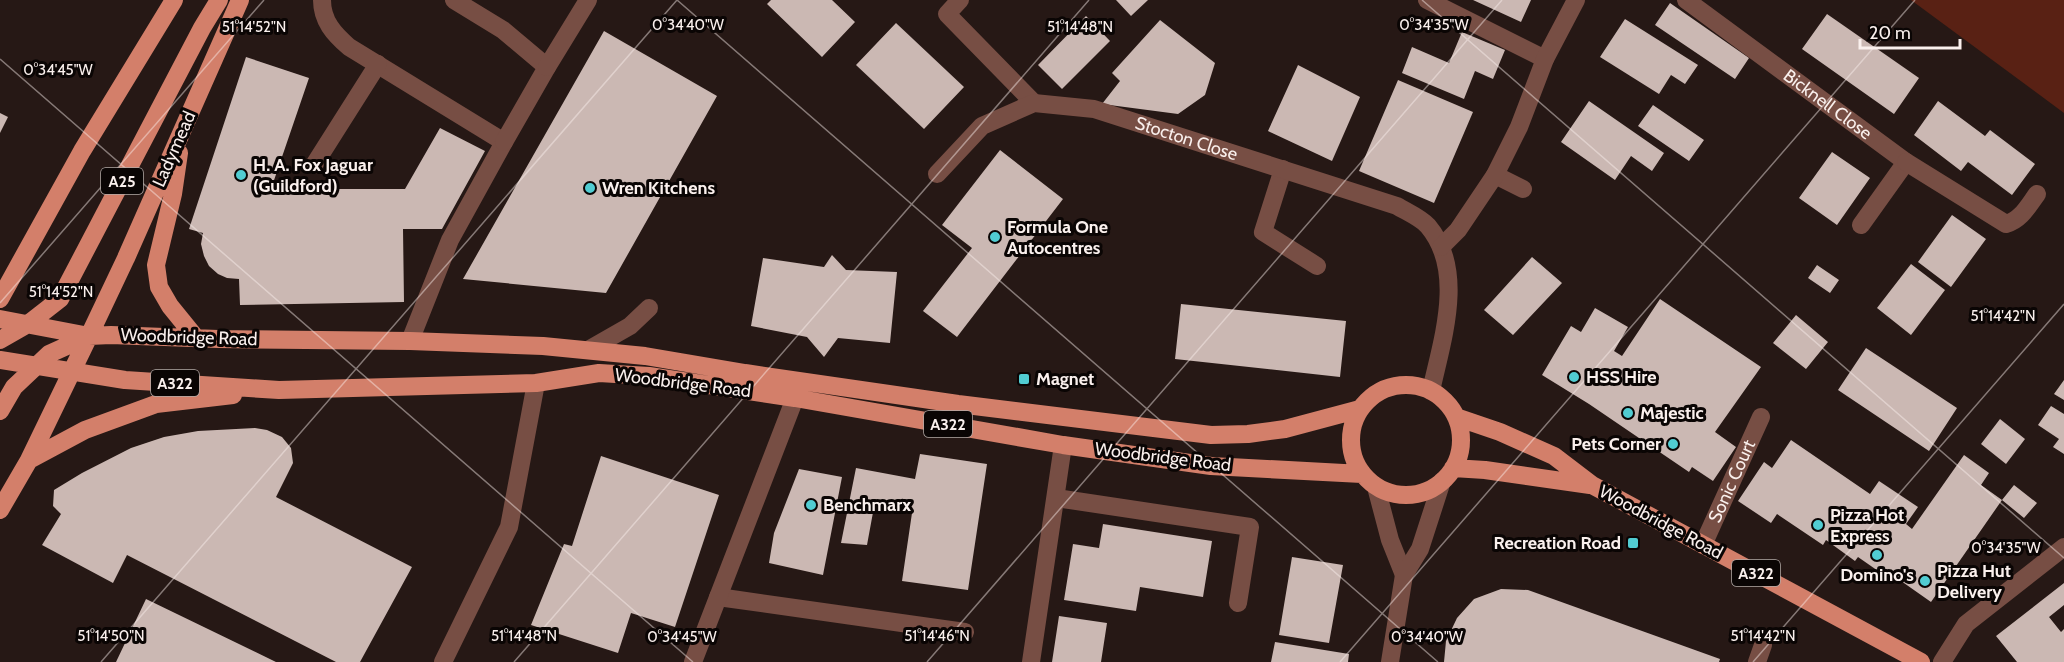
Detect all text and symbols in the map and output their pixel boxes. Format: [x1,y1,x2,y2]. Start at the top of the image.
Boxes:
scale bar [1860,12,1960,50]
text: 0°34'40"W [652,16,725,34]
text: 0°34'35"W [1399,16,1469,34]
text: 51°14'52"N [222,18,286,36]
text: 51°14'48"N [1047,18,1113,36]
text: 20 m [1869,22,1911,44]
text: 0°34'45"W [23,61,94,79]
street label: Bicknell Close [1779,65,1876,144]
street label: Ladymead [148,108,200,190]
street label: Stocton Close [1132,112,1240,165]
place label: H. A. Fox Jaguar (Guildford) [253,154,373,197]
road number: A25 [101,168,143,194]
marker: H. A. Fox Jaguar (Guildford) [234,168,248,182]
place label: Wren Kitchens [602,177,715,199]
marker: Wren Kitchens [583,181,597,195]
place label: Formula One Autocentres [1007,216,1108,259]
marker: Formula One Autocentres [988,230,1002,244]
text: 51°14'52"N [29,283,93,301]
text: 51°14'42"N [1971,307,2035,325]
street label: Woodbridge Road [120,324,258,350]
street label: Woodbridge Road [614,364,752,402]
place label: HSS Hire [1586,366,1656,388]
place label: Magnet [1036,368,1094,390]
road number: A322 [151,370,199,396]
marker: HSS Hire [1567,370,1581,384]
marker: Magnet [1017,372,1031,386]
place label: Majestic [1640,402,1704,424]
marker: Majestic [1621,406,1635,420]
road number: A322 [924,411,972,437]
place label: Pets Corner [1571,433,1661,455]
street label: Sonic Court [1704,436,1760,526]
marker: Pets Corner [1666,437,1680,451]
street label: Woodbridge Road [1094,438,1232,476]
street label: Woodbridge Road [1595,480,1727,564]
place label: Benchmarx [823,494,911,516]
marker: Benchmarx [804,498,818,512]
place label: Pizza Hot Express [1830,504,1904,547]
marker: Pizza Hot Express [1811,518,1825,532]
place label: Recreation Road [1494,532,1621,554]
marker: Recreation Road [1626,536,1640,550]
text: 0°34'35"W [1971,539,2041,557]
marker: Domino's [1870,548,1884,562]
road number: A322 [1732,560,1780,586]
place label: Pizza Hut Delivery [1937,560,2011,603]
place label: Domino's [1840,564,1914,586]
marker: Pizza Hut Delivery [1918,574,1932,588]
text: 51°14'50"N [77,627,145,645]
text: 51°14'48"N [491,627,557,645]
text: 51°14'46"N [904,627,970,645]
text: 51°14'42"N [1731,627,1795,645]
text: 0°34'45"W [647,628,718,646]
text: 0°34'40"W [1391,628,1464,646]

